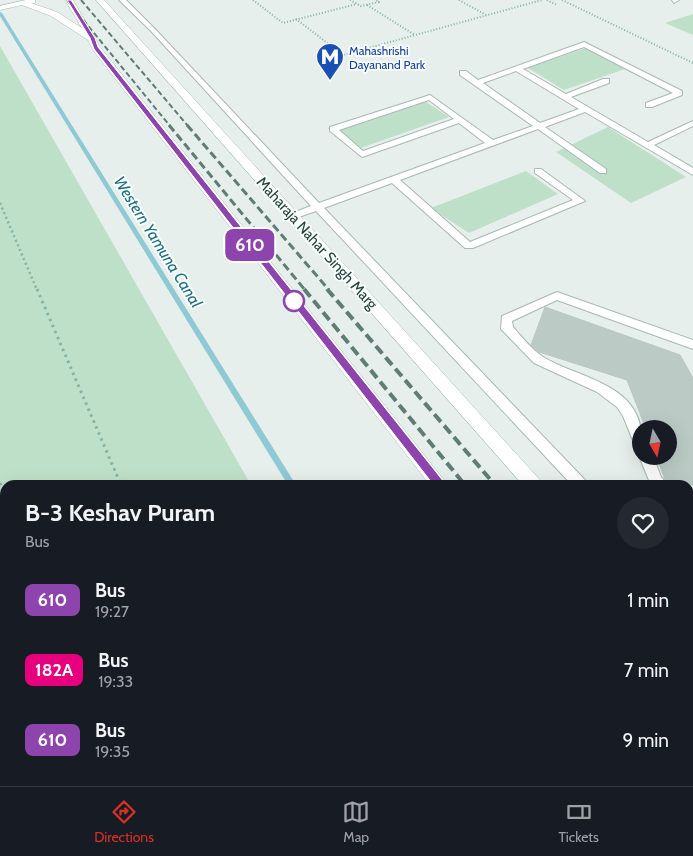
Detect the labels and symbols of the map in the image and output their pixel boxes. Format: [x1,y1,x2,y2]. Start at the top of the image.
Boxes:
metro station icon: Mahashrishi Dayanand Park [315,42,345,81]
place label: Mahashrishi Dayanand Park [349,43,426,72]
water label: Western Yamuna Canal [110,173,206,311]
street label: Maharaja Nahar Singh Marg [253,173,382,313]
line badge: 610 [221,229,279,261]
unlabelled marker [283,290,305,312]
north arrow [632,420,678,465]

